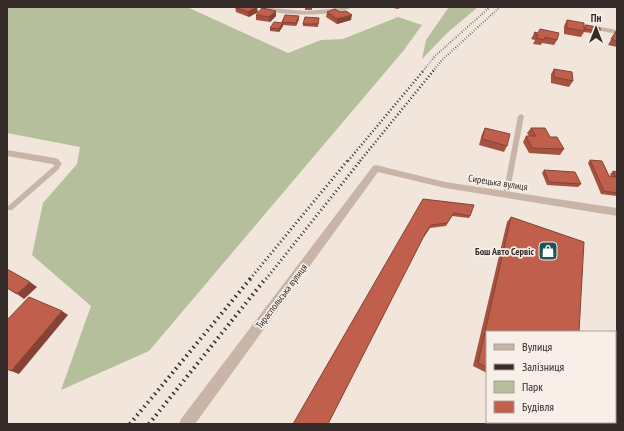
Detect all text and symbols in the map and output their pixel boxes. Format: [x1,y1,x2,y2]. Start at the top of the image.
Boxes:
north arrow [576,8,616,48]
text: Пн [591,11,601,25]
street label: Сирецька вулиця [467,171,529,194]
shop icon: Бош Авто Сервіс [537,240,559,262]
place label: Бош Авто Сервіс [475,245,534,258]
street label: Тираспольська вулиця [253,261,310,331]
legend [486,331,616,423]
text: Вулиця [522,339,552,354]
text: Залізниця [522,359,564,374]
text: Парк [522,379,543,394]
text: Будівля [522,399,554,414]

